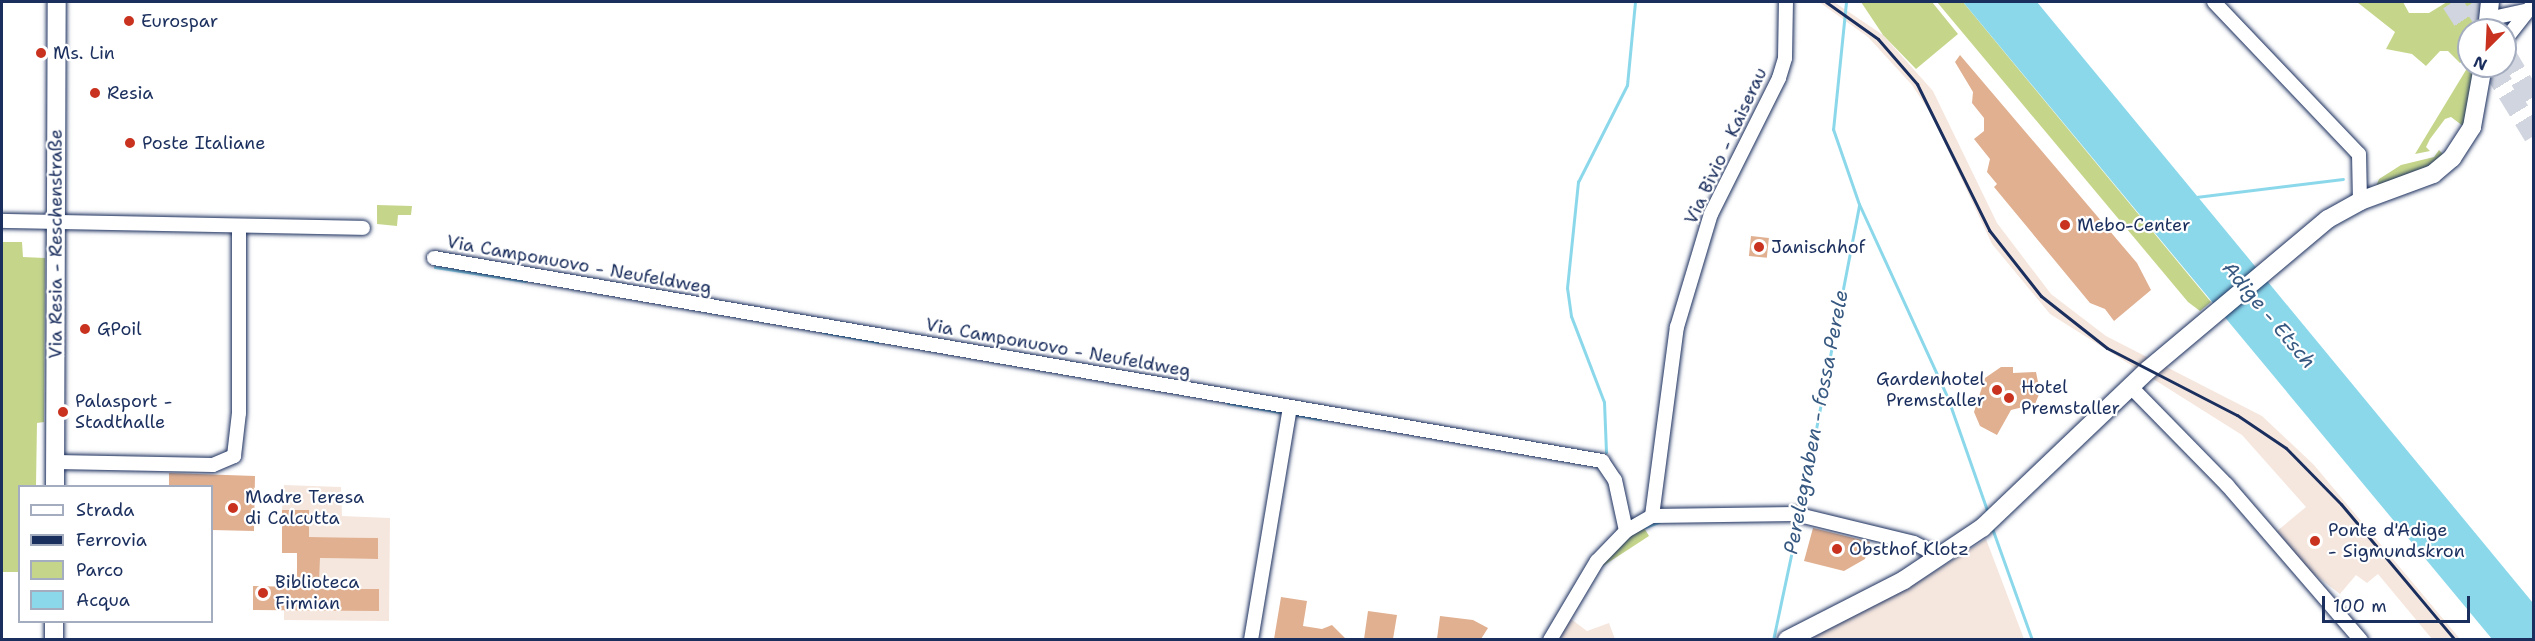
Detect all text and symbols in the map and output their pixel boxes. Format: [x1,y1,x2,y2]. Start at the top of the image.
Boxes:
place label: Eurospar [141,10,218,32]
marker: Eurospar [122,14,136,28]
north arrow [2457,18,2517,78]
place label: Ms. Lin [53,42,115,64]
marker: Ms. Lin [34,46,48,60]
text: N [2470,51,2490,75]
street label: Via Bivio - Kaiserau [1680,64,1772,228]
place label: Resia [107,82,153,104]
marker: Resia [88,86,102,100]
street label: Via Resia - Reschenstraße [45,129,67,359]
place label: Poste Italiane [142,132,265,154]
marker: Poste Italiane [123,136,137,150]
place label: Mebo-Center [2077,214,2190,236]
marker: Mebo-Center [2058,218,2072,232]
street label: Via Camponuovo - Neufeldweg [445,231,713,299]
place label: Janischhof [1771,236,1865,258]
marker: Janischhof [1752,240,1766,254]
water label: Adige - Etsch [2217,256,2321,374]
water label: Perelegraben - fossa Perele [1779,288,1853,556]
street label: Via Camponuovo - Neufeldweg [924,314,1192,382]
place label: GPoil [97,318,142,340]
marker: GPoil [78,322,92,336]
place label: Gardenhotel Premstaller [1876,369,1985,412]
place label: Hotel Premstaller [2021,377,2120,420]
marker: Gardenhotel Premstaller [1990,383,2004,397]
place label: Palasport - Stadthalle [75,391,172,434]
marker: Hotel Premstaller [2002,391,2016,405]
marker: Palasport - Stadthalle [56,405,70,419]
legend [18,485,213,623]
place label: Madre Teresa di Calcutta [245,487,364,530]
text: Strada [76,498,135,522]
marker: Madre Teresa di Calcutta [226,501,240,515]
place label: Ponte d'Adige - Sigmundskron [2328,520,2465,562]
text: Ferrovia [76,528,147,552]
marker: Ponte d'Adige - Sigmundskron [2306,532,2324,550]
place label: Obsthof Klotz [1849,538,1969,560]
marker: Obsthof Klotz [1830,542,1844,556]
text: Parco [76,558,124,582]
place label: Biblioteca Firmian [275,572,359,614]
scale bar [2325,584,2474,622]
marker: Biblioteca Firmian [256,586,270,600]
text: Acqua [76,588,130,612]
text: 100 m [2333,594,2387,618]

